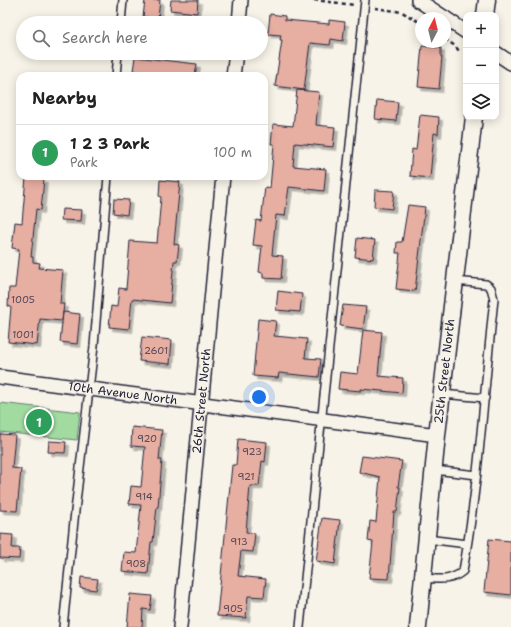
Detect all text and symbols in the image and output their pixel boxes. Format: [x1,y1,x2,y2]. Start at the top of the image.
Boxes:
north arrow [415,12,451,48]
map controls [463,12,499,120]
button: + [463,12,499,48]
search box [16,16,268,60]
icon: search [30,27,52,49]
text: Search here [62,28,148,48]
button: − [463,48,499,84]
button: layers [463,84,499,120]
text: Nearby [32,87,97,109]
text: 1 2 3 Park [70,134,150,154]
text: 1 [42,144,48,161]
text: 100 m [213,144,252,161]
text: Park [70,154,98,171]
house number: 1005 [11,293,35,306]
street label: 25th Street North [430,318,458,425]
house number: 1001 [12,328,34,341]
house number: 2601 [144,344,168,357]
street label: 26th Street North [189,347,215,455]
street label: 10th Avenue North [67,378,179,408]
your location [249,387,269,407]
pin: 1 [26,407,52,437]
house number: 920 [137,432,157,445]
house number: 923 [242,445,262,458]
house number: 921 [237,470,255,483]
house number: 914 [135,490,153,503]
house number: 913 [230,535,248,548]
house number: 908 [126,557,146,570]
house number: 905 [223,602,243,615]

